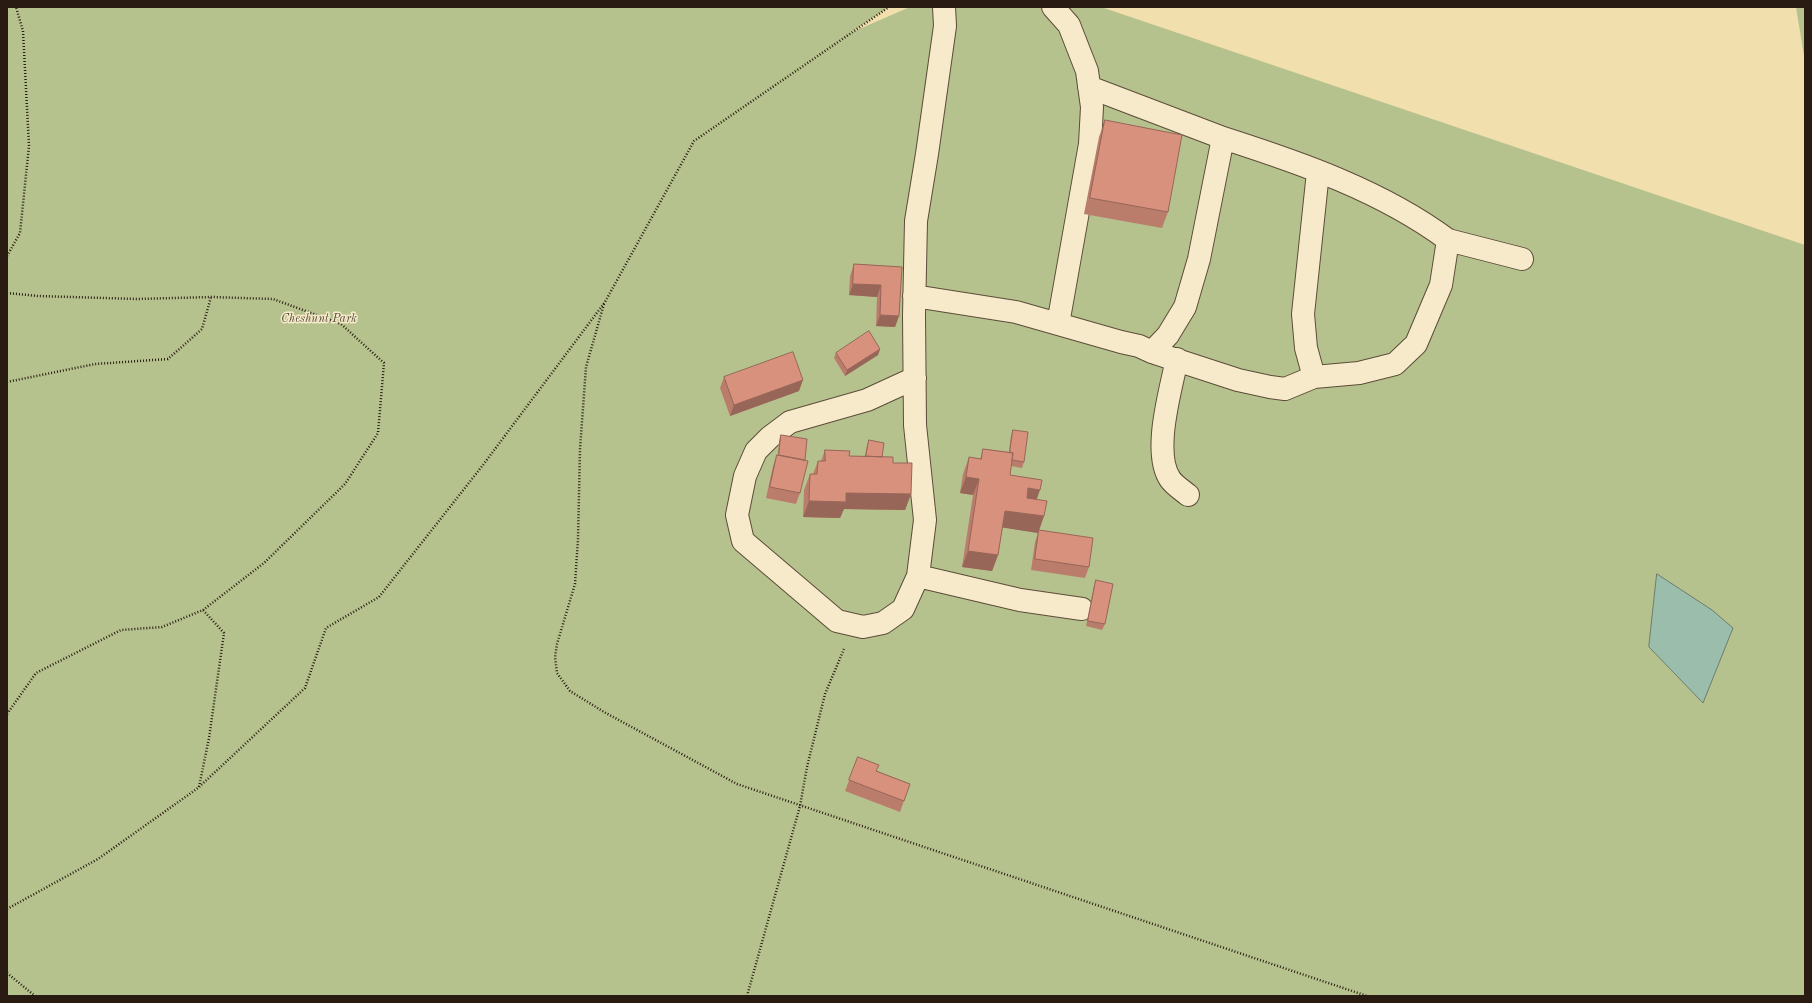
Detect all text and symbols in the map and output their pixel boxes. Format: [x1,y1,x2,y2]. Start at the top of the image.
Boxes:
park label: Cheshunt Park [281,312,357,326]

